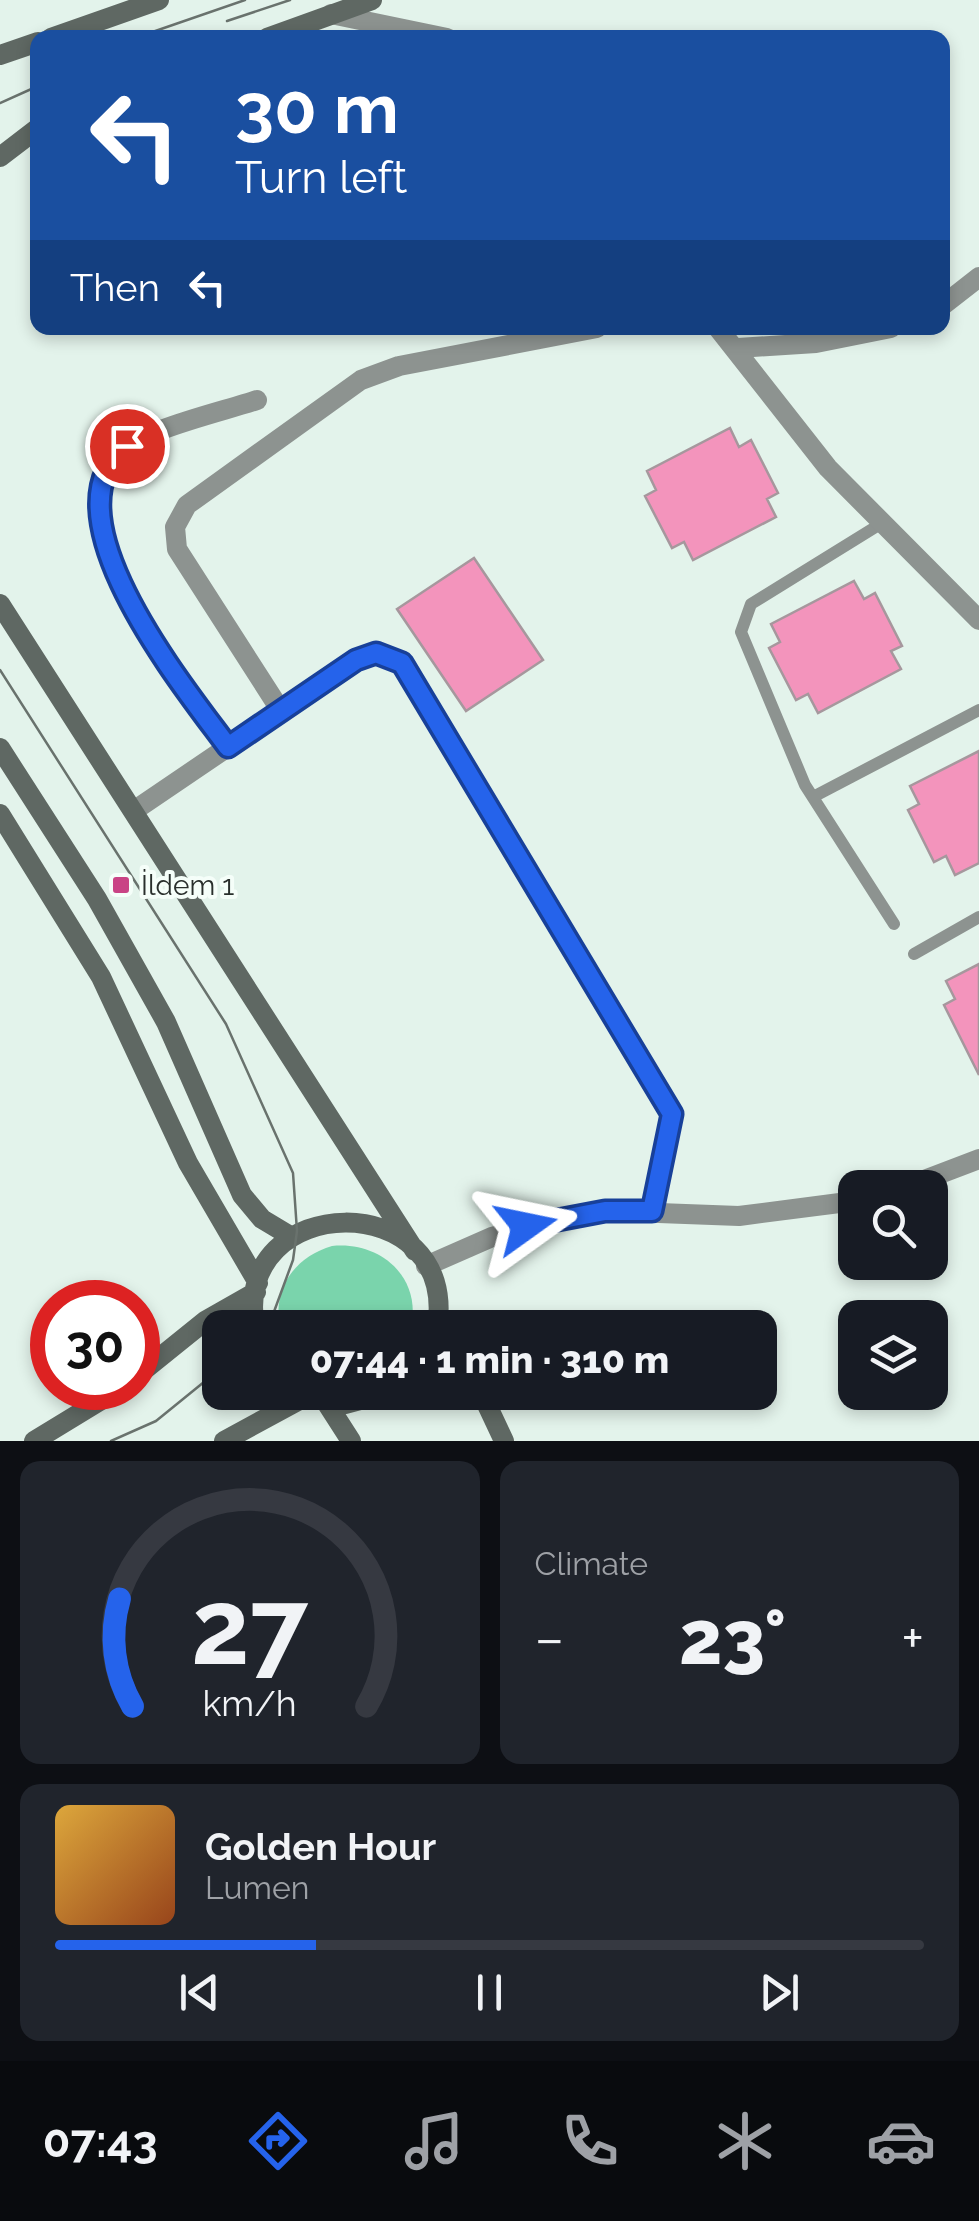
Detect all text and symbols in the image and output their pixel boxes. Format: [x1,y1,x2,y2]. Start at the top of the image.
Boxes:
text: 30 m [235,67,399,149]
icon: left [70,70,200,200]
text: Turn left [235,151,407,204]
icon: left [180,260,235,315]
text: Then [70,265,160,310]
pin [85,404,170,489]
icon: arrive [100,419,155,474]
place label: İldem 1 [141,869,234,902]
marker: İldem 1 [110,874,132,896]
map controls [838,1170,948,1410]
button: search [838,1170,948,1280]
position arrow [474,1174,578,1278]
speed limit sign: 30 [30,1280,160,1410]
button: layers [838,1300,948,1410]
text: 07:44 · 1 min · 310 m [310,1337,669,1382]
text: Climate [535,1545,648,1582]
text: 27 [191,1566,309,1688]
text: 23° [679,1593,786,1682]
text: − [535,1606,564,1671]
text: + [901,1606,924,1671]
text: km/h [203,1682,297,1724]
text: Golden Hour [205,1824,436,1869]
text: Lumen [205,1869,309,1906]
icon: previous [172,1965,227,2020]
icon: pause [462,1965,517,2020]
icon: next [752,1965,807,2020]
icon: directions [243,2106,313,2176]
icon: music [399,2106,469,2176]
icon: phone [555,2106,625,2176]
icon: climate [710,2106,780,2176]
icon: car [866,2106,936,2176]
text: 07:43 [43,2115,158,2168]

